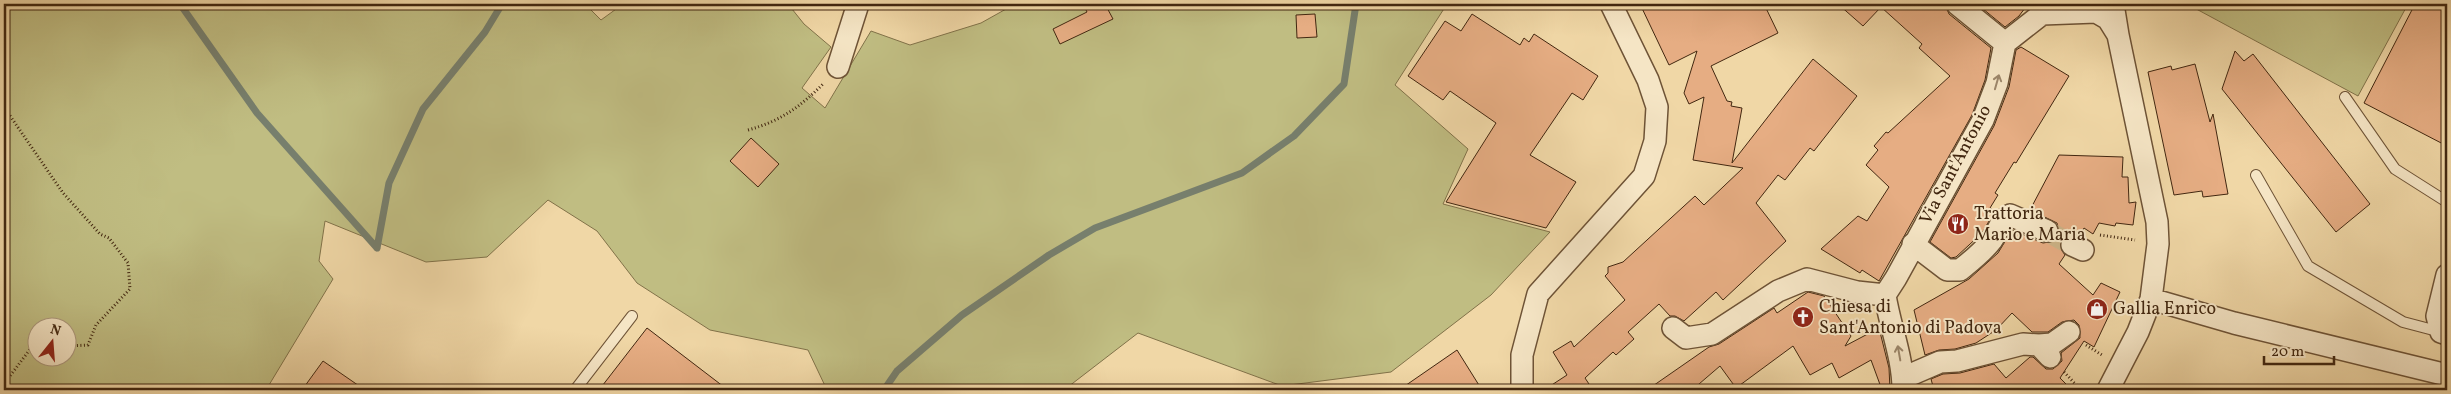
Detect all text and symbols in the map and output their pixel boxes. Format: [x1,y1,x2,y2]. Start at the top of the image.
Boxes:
one-way arrow [1992,75,2002,91]
street label: Via Sant'Antonio [1914,101,1998,229]
place label: Trattoria Mario e Maria [1974,202,2086,248]
restaurant icon: Trattoria Mario e Maria [1946,212,1970,236]
place label: Chiesa di Sant'Antonio di Padova [1819,295,2002,341]
shop icon: Gallia Enrico [2085,297,2109,321]
place label: Gallia Enrico [2113,297,2216,322]
church icon: Chiesa di Sant'Antonio di Padova [1791,305,1815,329]
north arrow [28,316,78,366]
text: N [48,320,63,342]
scale bar [2264,334,2334,366]
text: 20 m [2271,342,2304,363]
one-way arrow [1893,346,1903,362]

